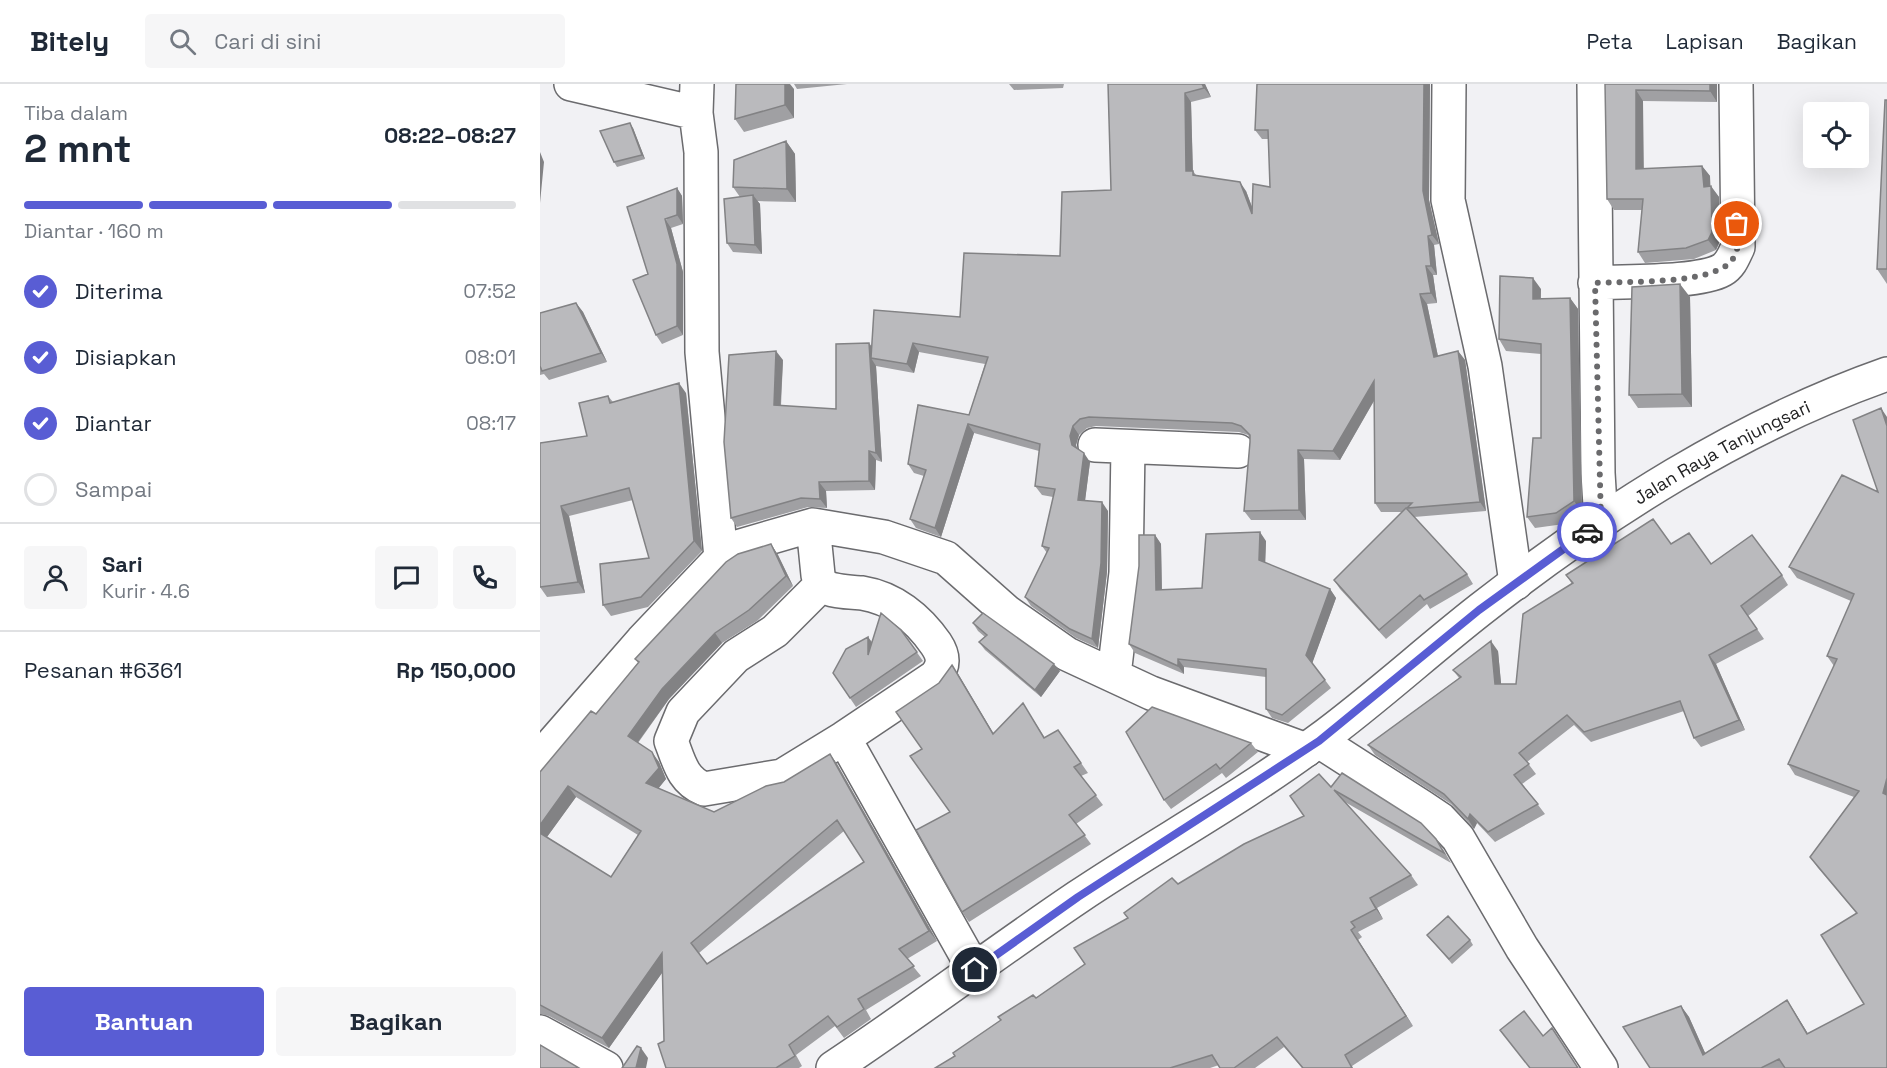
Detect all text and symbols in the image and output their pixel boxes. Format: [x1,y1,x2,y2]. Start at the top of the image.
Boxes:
search box [145,14,565,68]
text: Bitely [30,23,109,59]
icon: search [166,25,199,58]
text: Cari di sini [214,27,321,55]
text: Peta [1587,28,1633,55]
text: Lapisan [1666,28,1744,55]
text: Bagikan [1777,28,1857,55]
text: Tiba dalam [24,100,128,126]
map controls [1803,102,1869,168]
button: locate [1803,102,1869,168]
text: 08:22–08:27 [384,121,516,149]
text: 2 mnt [24,124,132,173]
pin [1711,198,1762,249]
icon: bag [1720,207,1753,240]
text: Diantar · 160 m [24,218,164,244]
icon: check [24,275,57,308]
text: Diterima [75,277,163,305]
text: 07:52 [463,278,516,304]
icon: check [24,341,57,374]
text: Disiapkan [75,343,177,371]
text: 08:01 [464,344,516,370]
street label: Jalan Raya Tanjungsari [1629,395,1813,509]
icon: check [24,407,57,440]
text: Diantar [75,409,152,437]
text: 08:17 [466,410,516,436]
text: Sampai [75,475,152,503]
courier [1557,502,1617,562]
icon: car [1571,516,1604,549]
button: person [24,546,87,609]
button: chat [375,546,438,609]
button: phone [453,546,516,609]
text: Sari [102,550,143,578]
text: Kurir · 4.6 [102,578,190,604]
text: Pesanan #6361 [24,656,183,684]
text: Rp 150,000 [396,656,516,684]
pin [949,944,1000,995]
icon: home [958,953,991,986]
button: Bantuan [24,987,264,1056]
button: Bagikan [276,987,516,1056]

